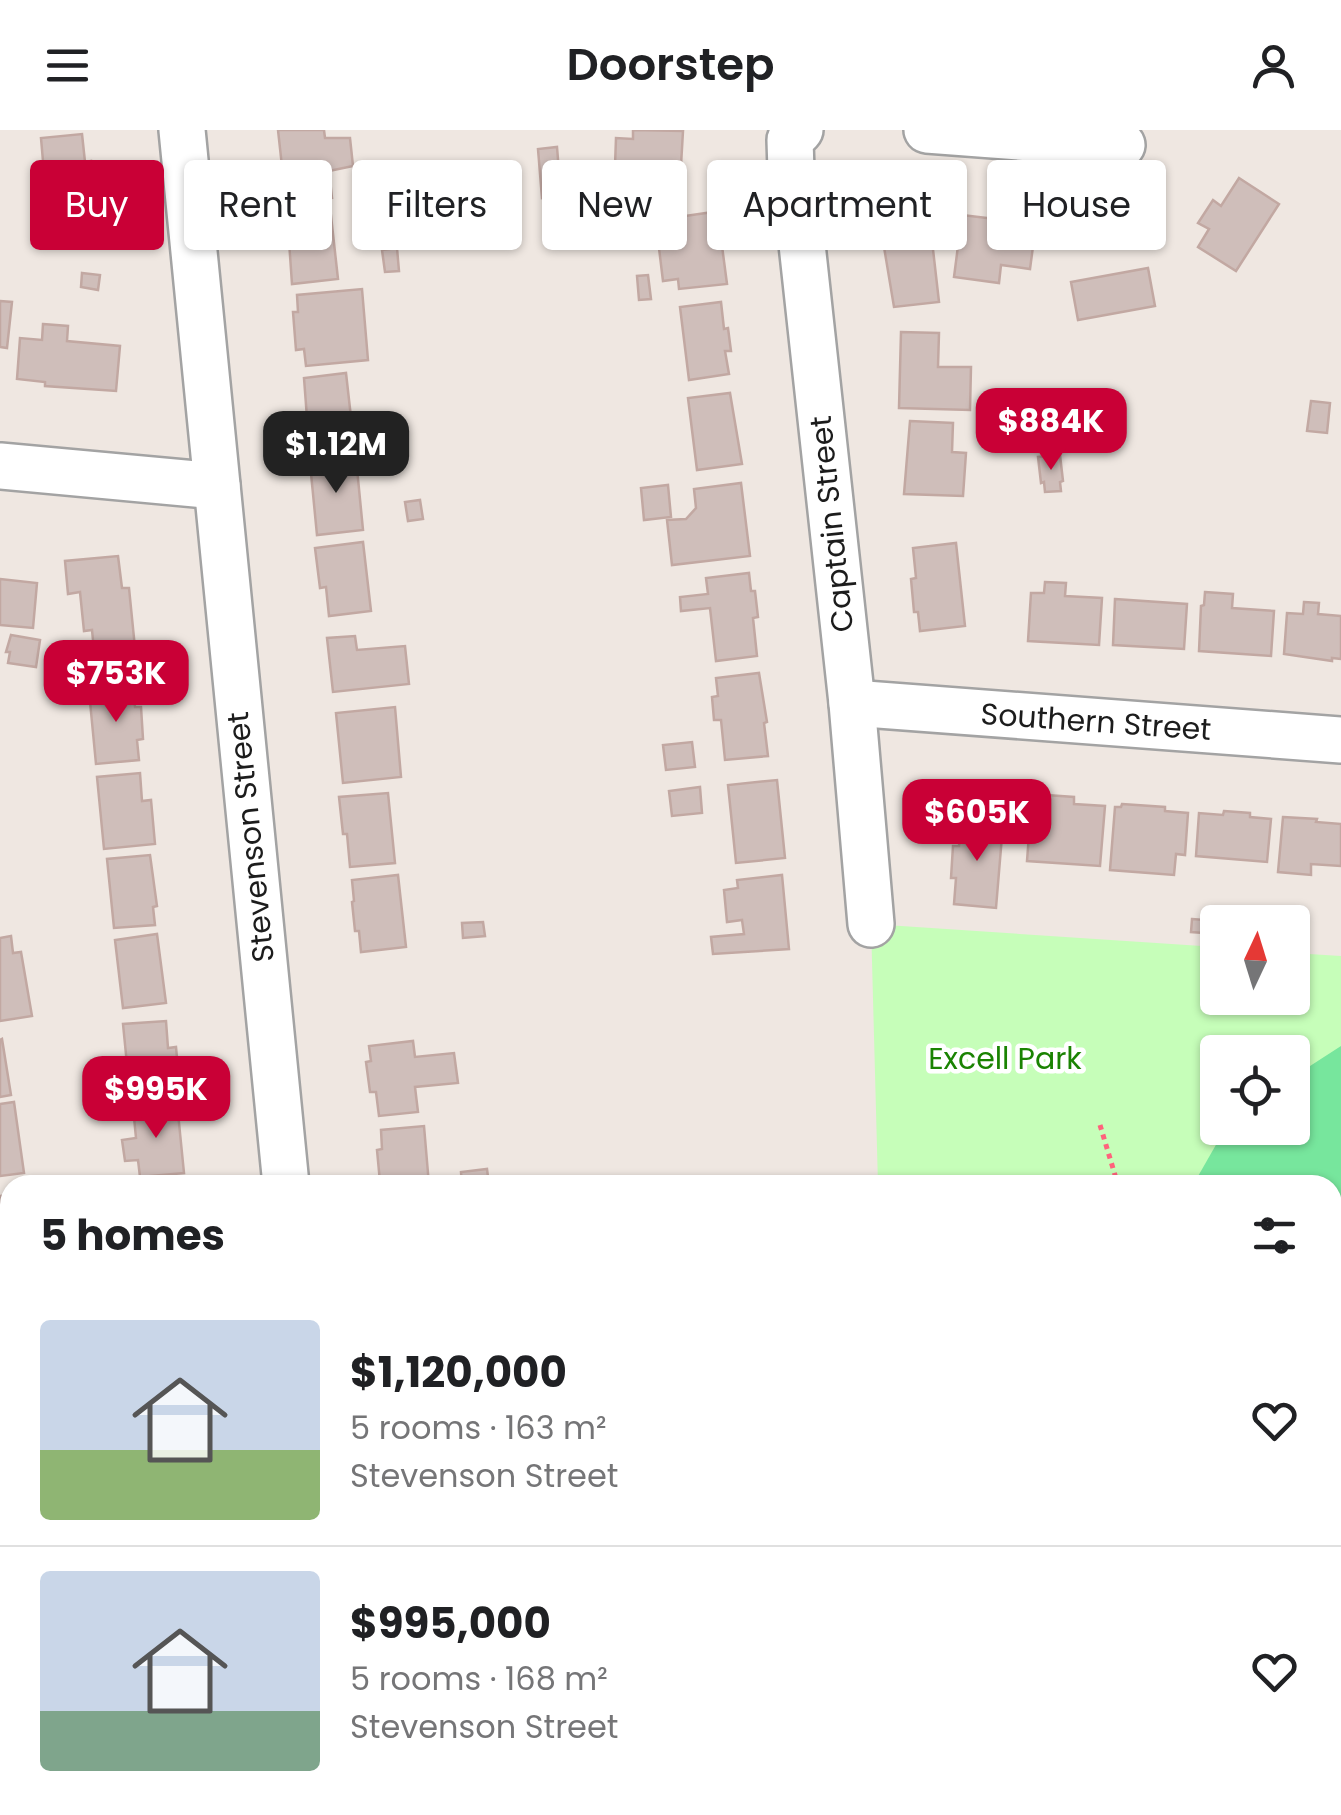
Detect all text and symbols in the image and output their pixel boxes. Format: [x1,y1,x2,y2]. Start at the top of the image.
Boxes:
text: Doorstep [566,33,775,96]
icon: menu [40,38,95,93]
icon: person [1246,38,1301,93]
chip: Buy [30,160,164,250]
chip: Rent [184,160,332,250]
chip: Filters [352,160,522,250]
chip: New [542,160,687,250]
chip: Apartment [707,160,967,250]
chip: House [987,160,1166,250]
pin: $884K [981,388,1121,473]
text: $884K [998,398,1104,443]
pin: $1.12M [255,411,417,496]
street label: Captain Street [799,414,864,634]
text: $1.12M [285,421,387,466]
pin: $753K [46,640,186,725]
text: $753K [66,650,166,695]
street label: Southern Street [979,692,1213,751]
street label: Stevenson Street [216,710,285,964]
pin: $605K [907,779,1047,864]
text: $605K [924,789,1030,834]
north arrow [1200,905,1310,1015]
map controls [1200,905,1310,1145]
button: locate [1200,1035,1310,1145]
park label: Excell Park [928,1037,1082,1080]
pin: $995K [86,1056,226,1141]
text: $995K [104,1066,208,1111]
text: 5 homes [40,1206,225,1265]
icon: filters [1247,1208,1302,1263]
text: $1,120,000 [350,1343,567,1402]
icon: home [120,1360,240,1480]
icon: heart [1247,1393,1302,1448]
text: 5 rooms · 163 m² [350,1405,607,1450]
text: Stevenson Street [350,1453,618,1498]
text: $995,000 [350,1594,551,1653]
icon: home [120,1611,240,1731]
icon: heart [1247,1644,1302,1699]
text: 5 rooms · 168 m² [350,1656,608,1701]
text: Stevenson Street [350,1704,618,1749]

